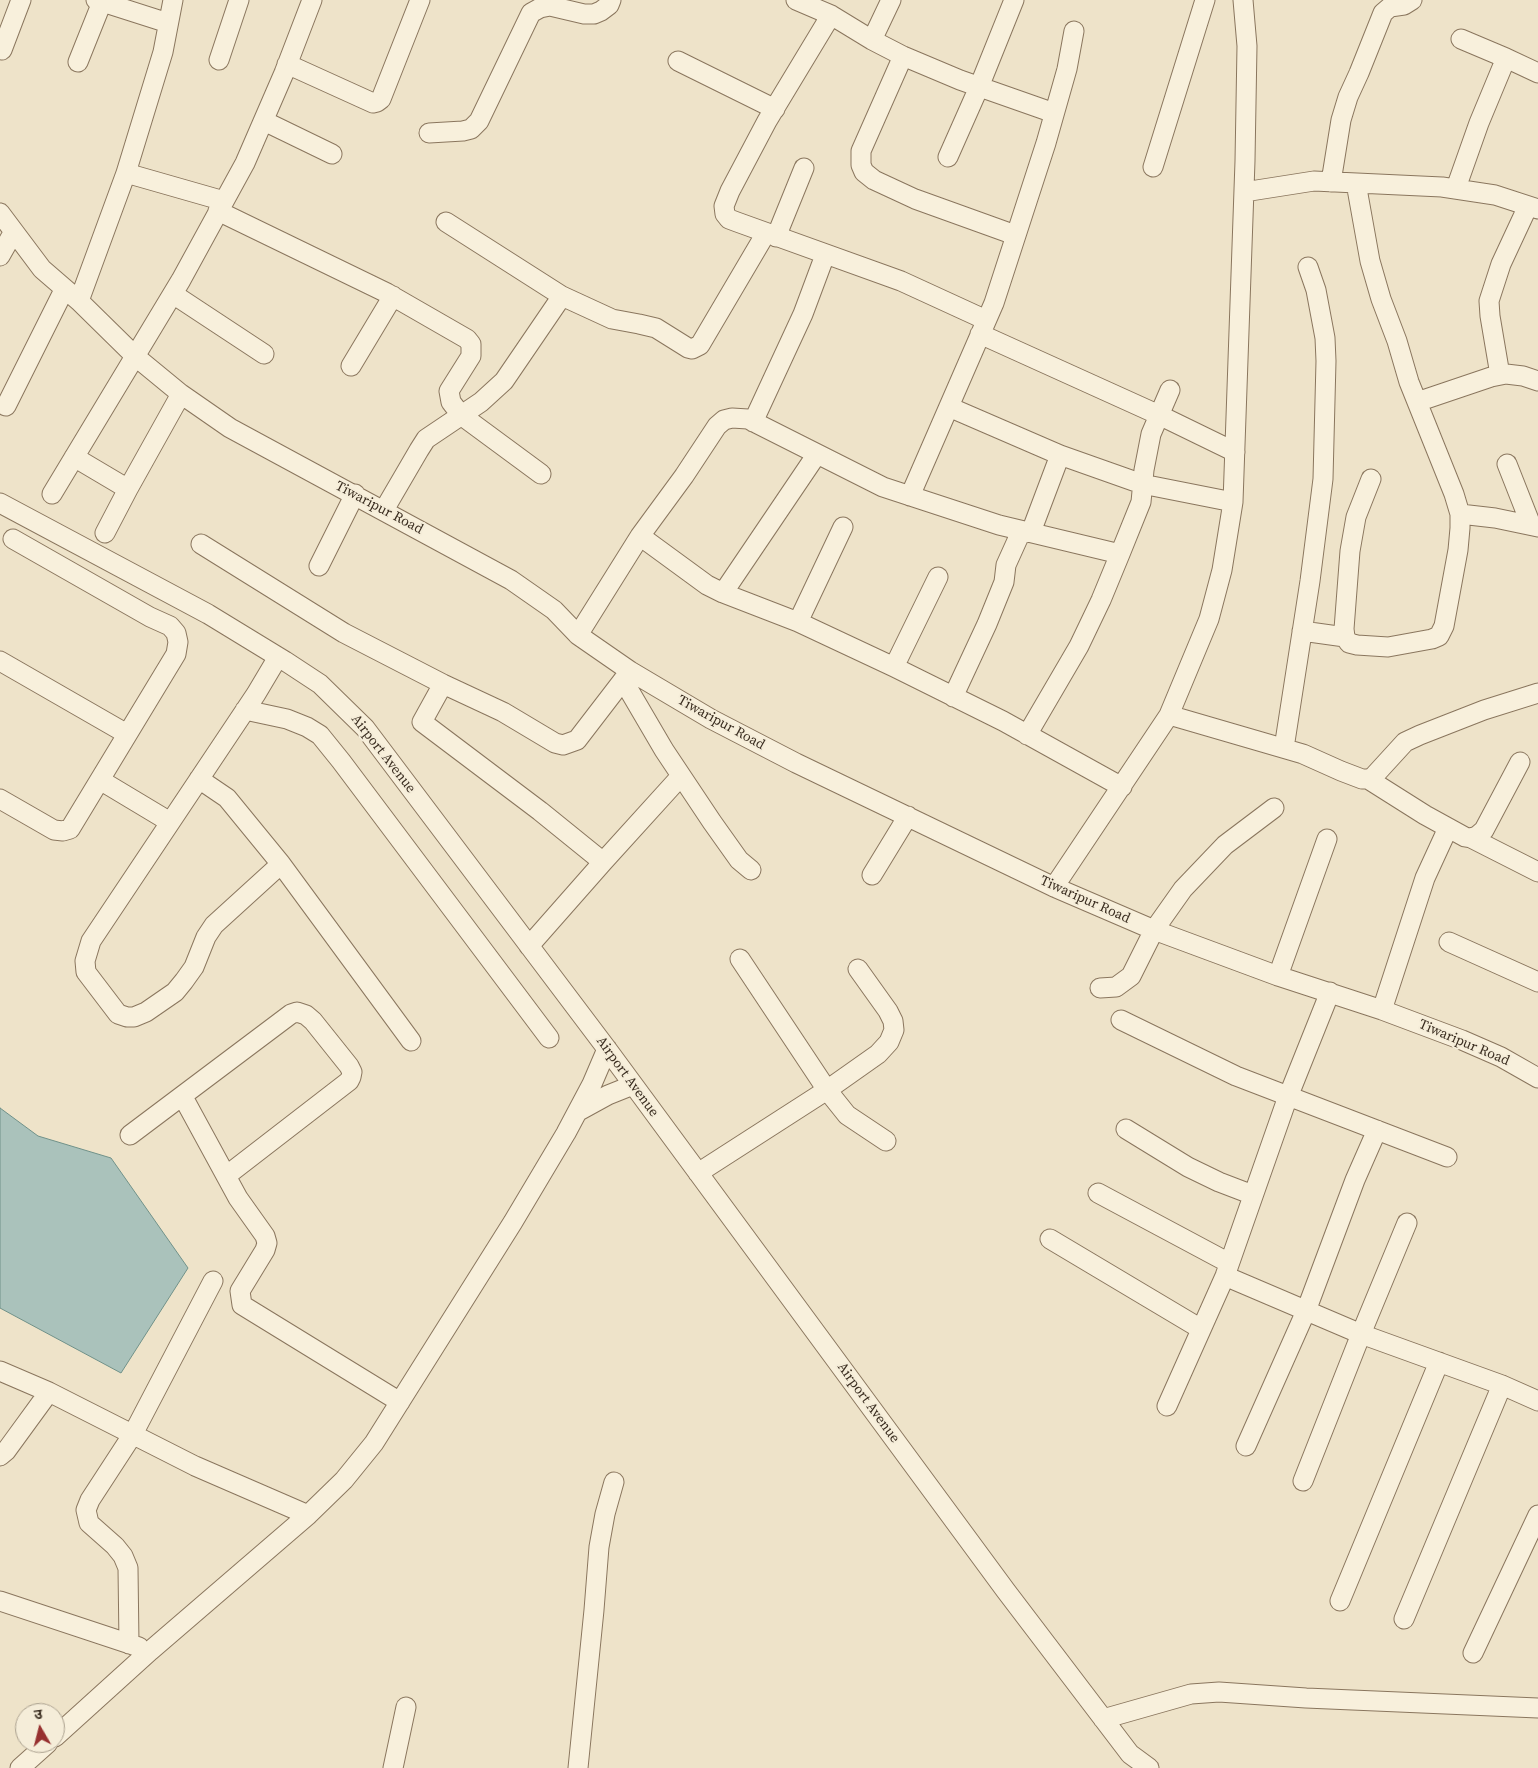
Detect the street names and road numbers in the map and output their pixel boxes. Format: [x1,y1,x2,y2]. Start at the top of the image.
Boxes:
street label: Tiwaripur Road [332,478,426,538]
street label: Tiwaripur Road [675,692,767,754]
street label: Airport Avenue [347,711,419,797]
street label: Tiwaripur Road [1037,873,1133,927]
street label: Tiwaripur Road [1416,1016,1512,1070]
street label: Airport Avenue [592,1034,662,1120]
street label: Airport Avenue [833,1360,903,1446]

